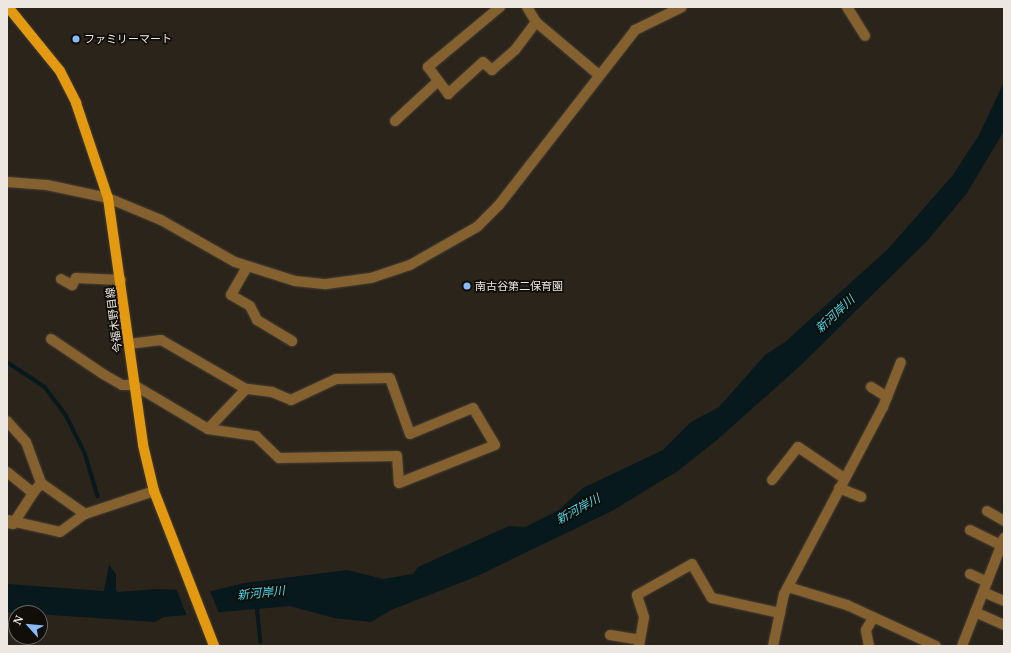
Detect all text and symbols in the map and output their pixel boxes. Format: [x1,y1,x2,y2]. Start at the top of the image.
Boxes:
place label: ファミリーマート [84,32,172,46]
marker: ファミリーマート [71,34,81,44]
place label: 南古谷第二保育園 [475,279,563,293]
marker: 南古谷第二保育園 [462,281,472,291]
street label: 今福木野目線 [103,286,125,354]
water label: 新河岸川 [813,292,857,336]
water label: 新河岸川 [554,491,602,527]
water label: 新河岸川 [236,583,286,603]
north arrow [8,605,48,645]
text: N [9,613,26,627]

